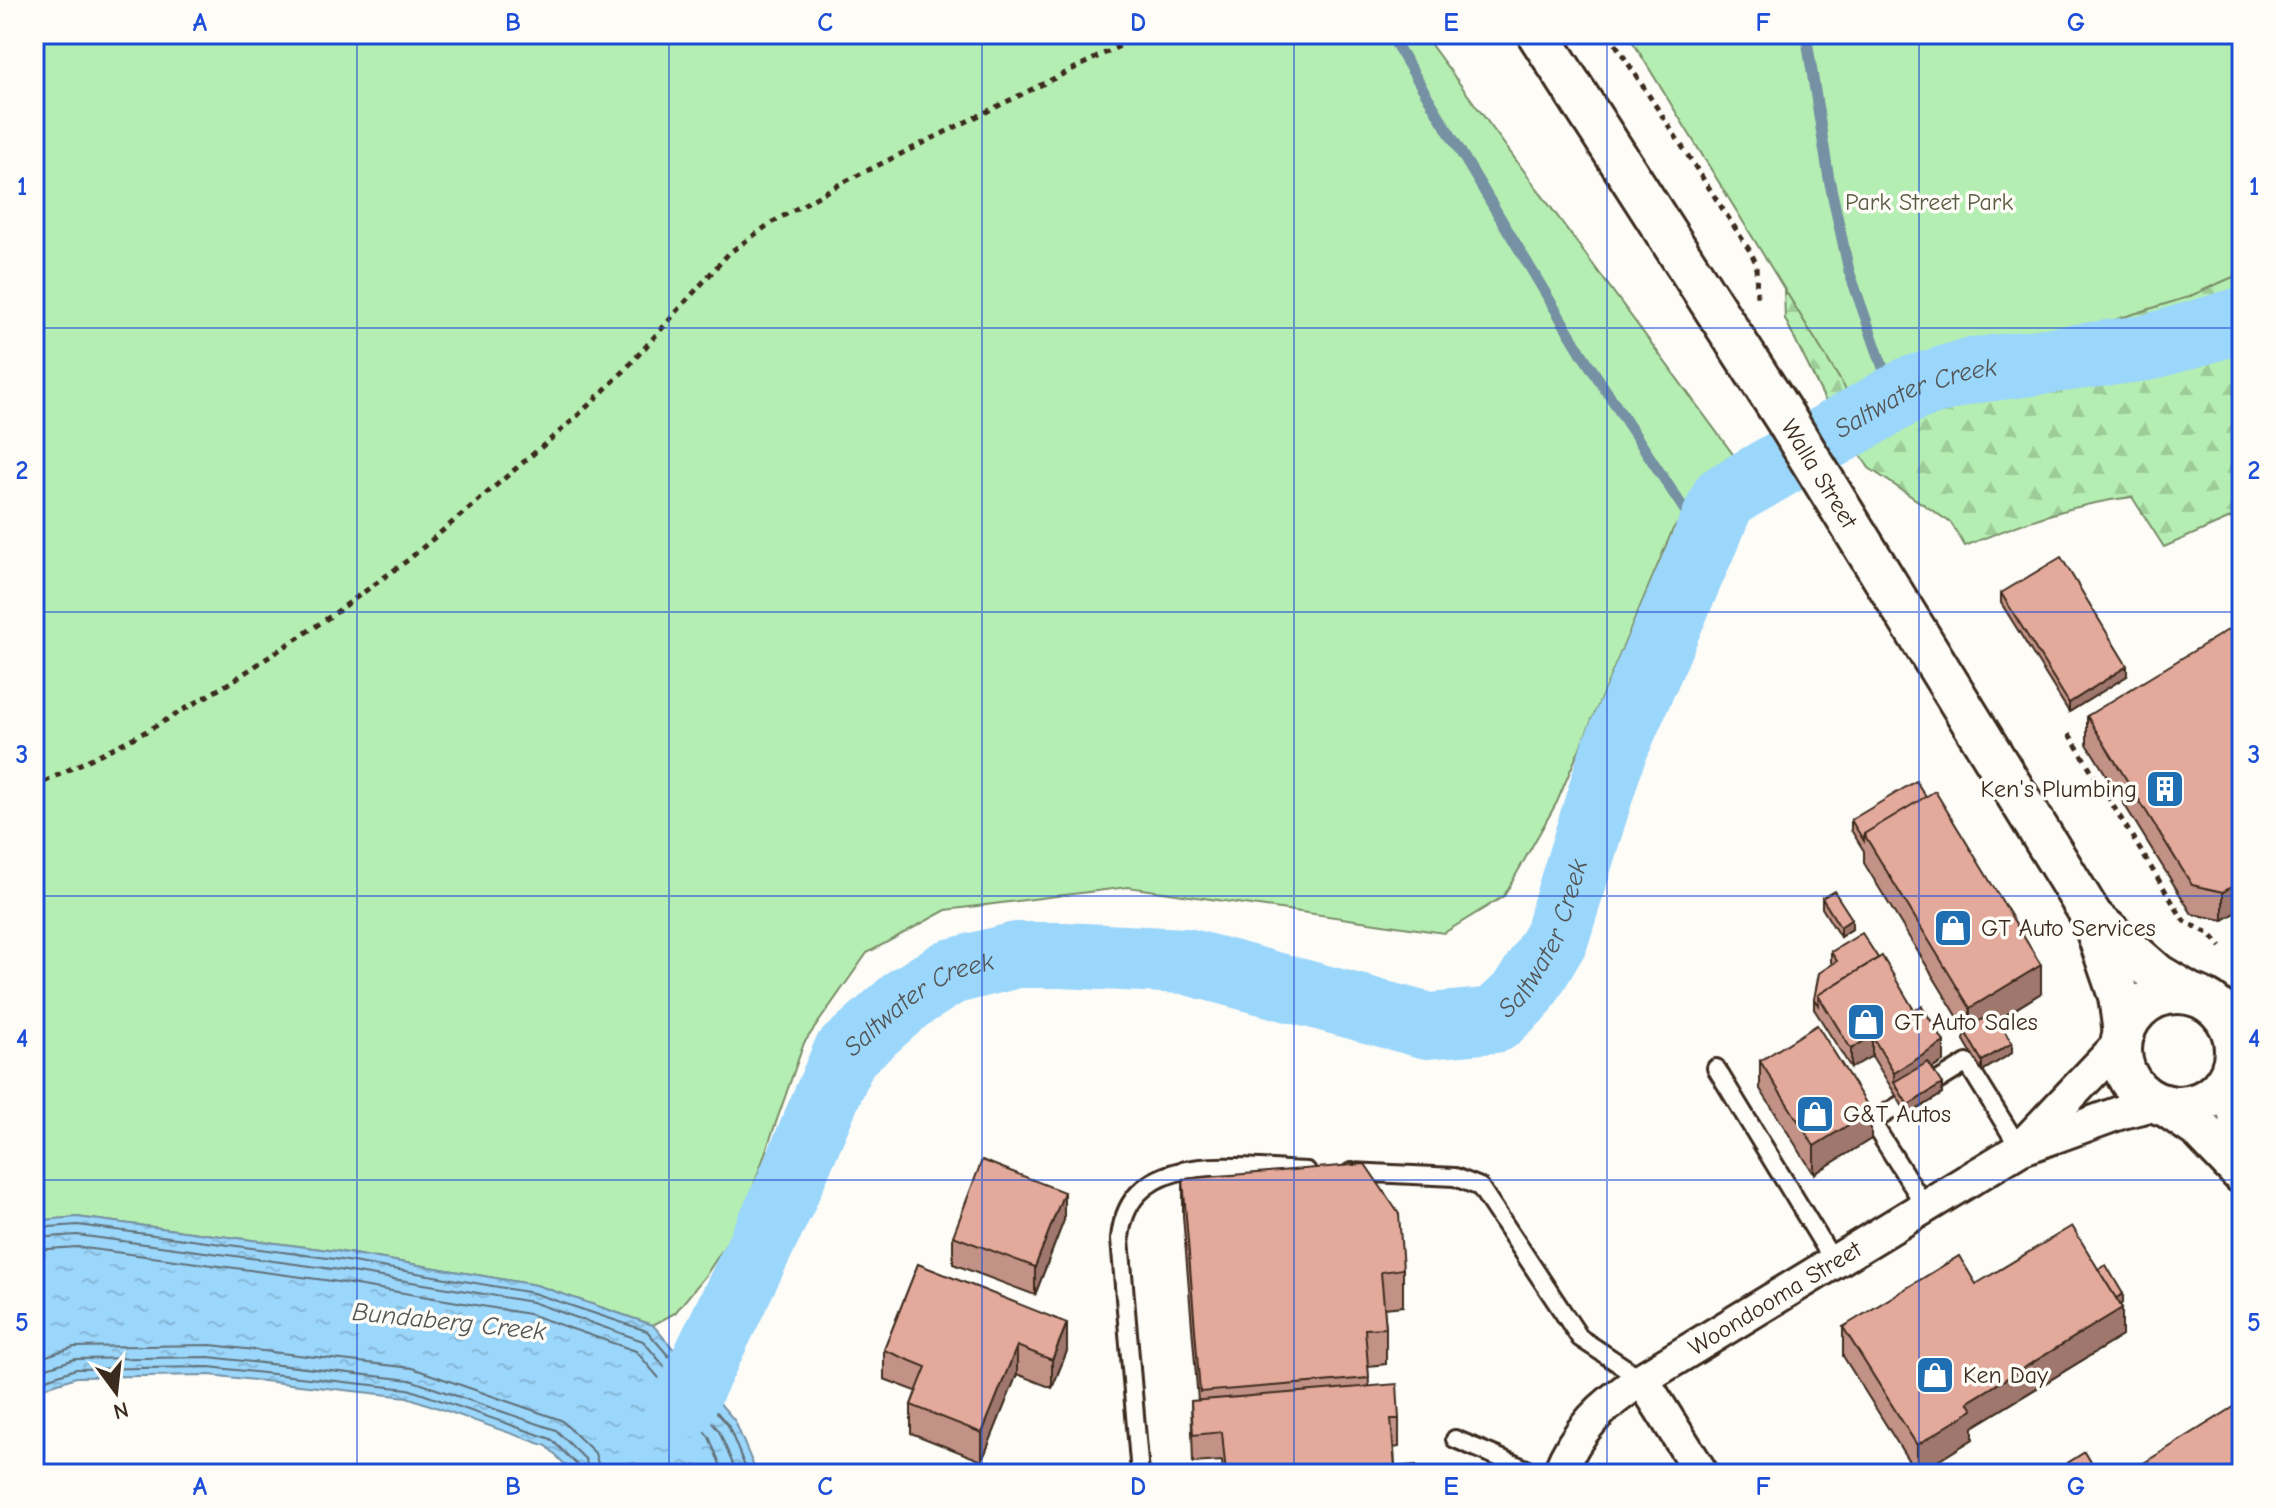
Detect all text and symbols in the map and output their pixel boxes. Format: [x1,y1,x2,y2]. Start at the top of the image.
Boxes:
text: A [193,8,208,38]
text: B [505,8,521,38]
text: C [817,8,833,38]
text: D [1130,8,1146,38]
text: E [1443,8,1459,38]
text: F [1755,8,1771,38]
text: G [2067,8,2085,38]
text: 1 [17,172,27,202]
text: 1 [2249,172,2259,202]
park label: Park Street Park [1845,188,2013,216]
water label: Saltwater Creek [1829,353,1999,445]
street label: Walla Street [1775,414,1864,534]
text: 2 [16,456,28,486]
text: 2 [2248,456,2260,486]
text: 3 [16,740,28,770]
text: 3 [2248,740,2260,770]
building icon: Ken's Plumbing [2144,768,2186,810]
place label: Ken's Plumbing [1980,775,2137,803]
water label: Saltwater Creek [1492,856,1594,1024]
shop icon: GT Auto Services [1932,907,1974,949]
place label: GT Auto Services [1981,914,2156,942]
water label: Saltwater Creek [838,946,997,1063]
shop icon: GT Auto Sales [1845,1001,1887,1043]
place label: GT Auto Sales [1894,1008,2038,1036]
text: 4 [16,1024,28,1054]
text: 4 [2248,1024,2260,1054]
shop icon: G&T Autos [1794,1093,1836,1135]
place label: G&T Autos [1843,1100,1951,1128]
street label: Woondooma Street [1683,1234,1867,1361]
water label: Bundaberg Creek [351,1297,548,1347]
text: 5 [15,1308,29,1338]
text: 5 [2247,1308,2261,1338]
north arrow [76,1352,156,1432]
shop icon: Ken Day [1914,1354,1956,1396]
place label: Ken Day [1963,1361,2048,1389]
text: N [111,1396,131,1425]
text: A [193,1472,208,1502]
text: B [505,1472,521,1502]
text: C [817,1472,833,1502]
text: D [1130,1472,1146,1502]
text: E [1443,1472,1459,1502]
text: F [1755,1472,1771,1502]
text: G [2067,1472,2085,1502]

